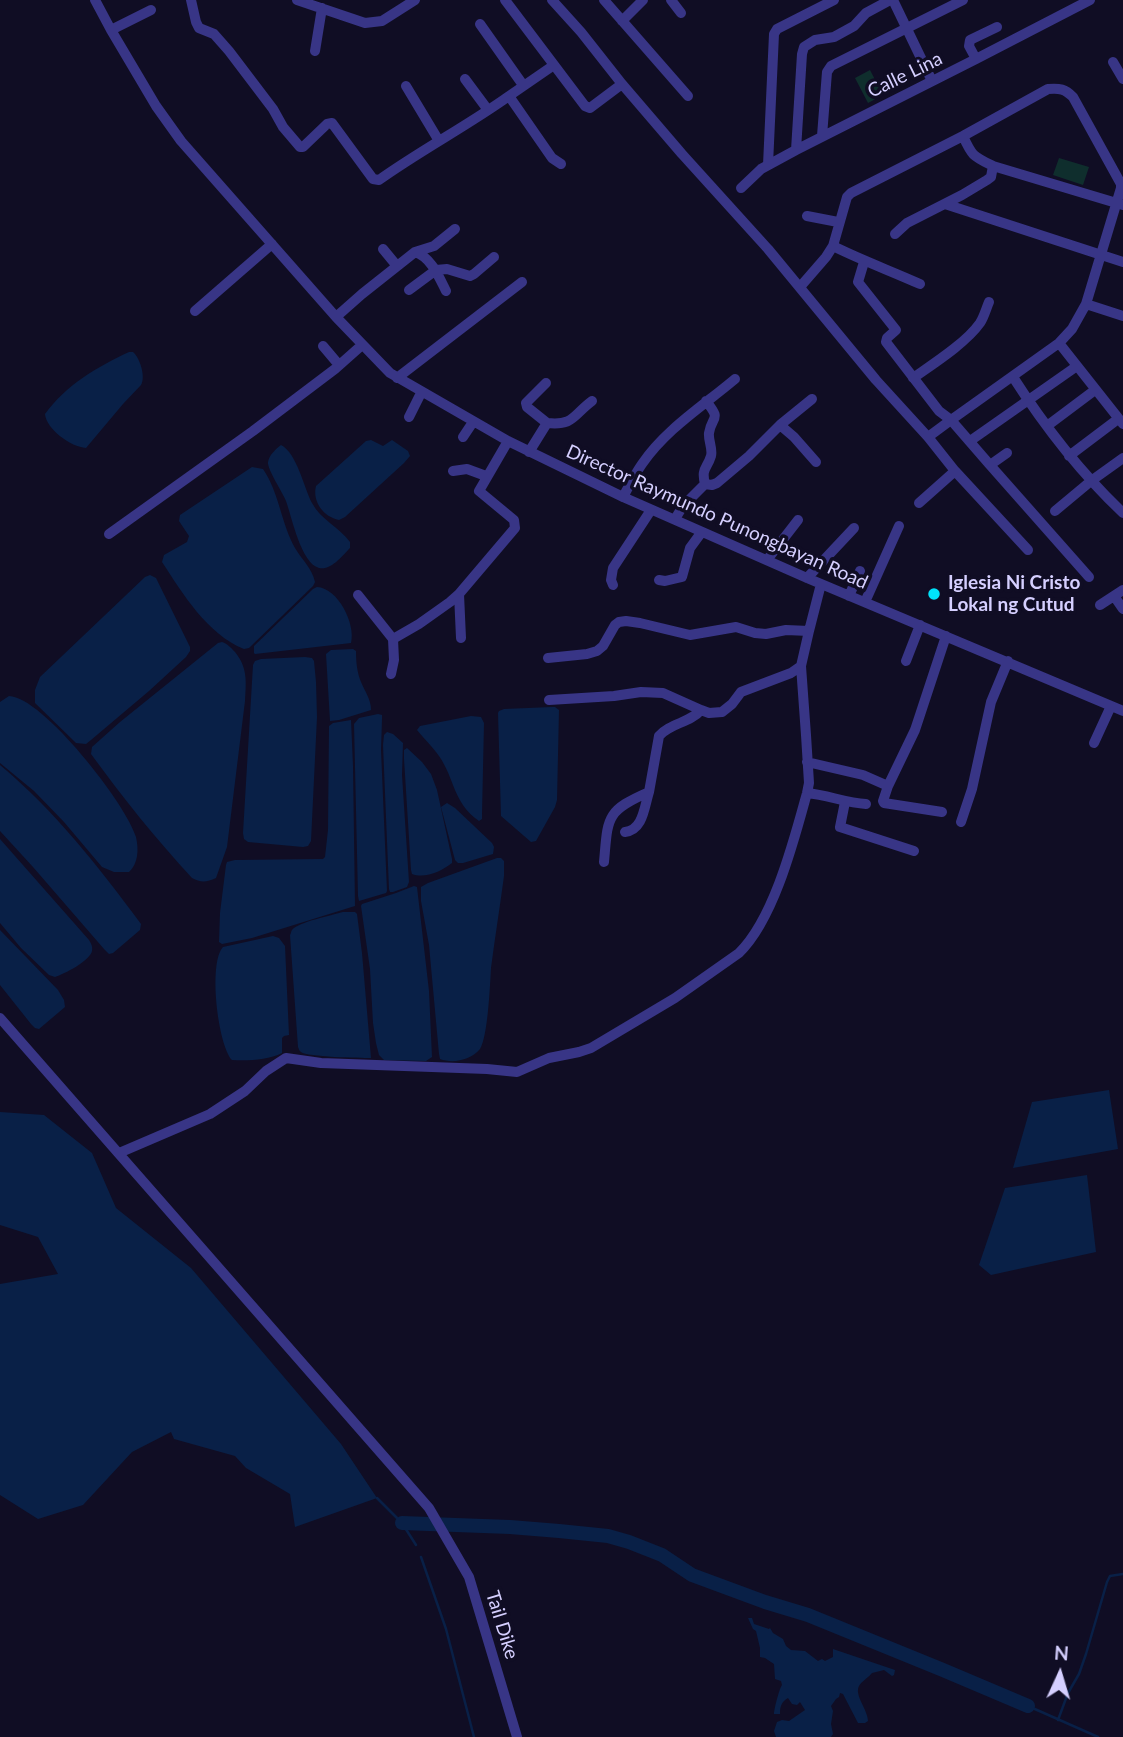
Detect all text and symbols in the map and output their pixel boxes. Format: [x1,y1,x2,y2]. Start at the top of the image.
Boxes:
street label: Calle Lina [864,47,946,103]
street label: Director Raymundo Punongbayan Road [563,440,871,594]
place label: Iglesia Ni Cristo Lokal ng Cutud [948,572,1080,616]
marker: Iglesia Ni Cristo Lokal ng Cutud [926,586,942,602]
street label: Tail Dike [481,1588,523,1662]
north arrow [1025,1639,1095,1709]
text: N [1053,1641,1070,1665]

